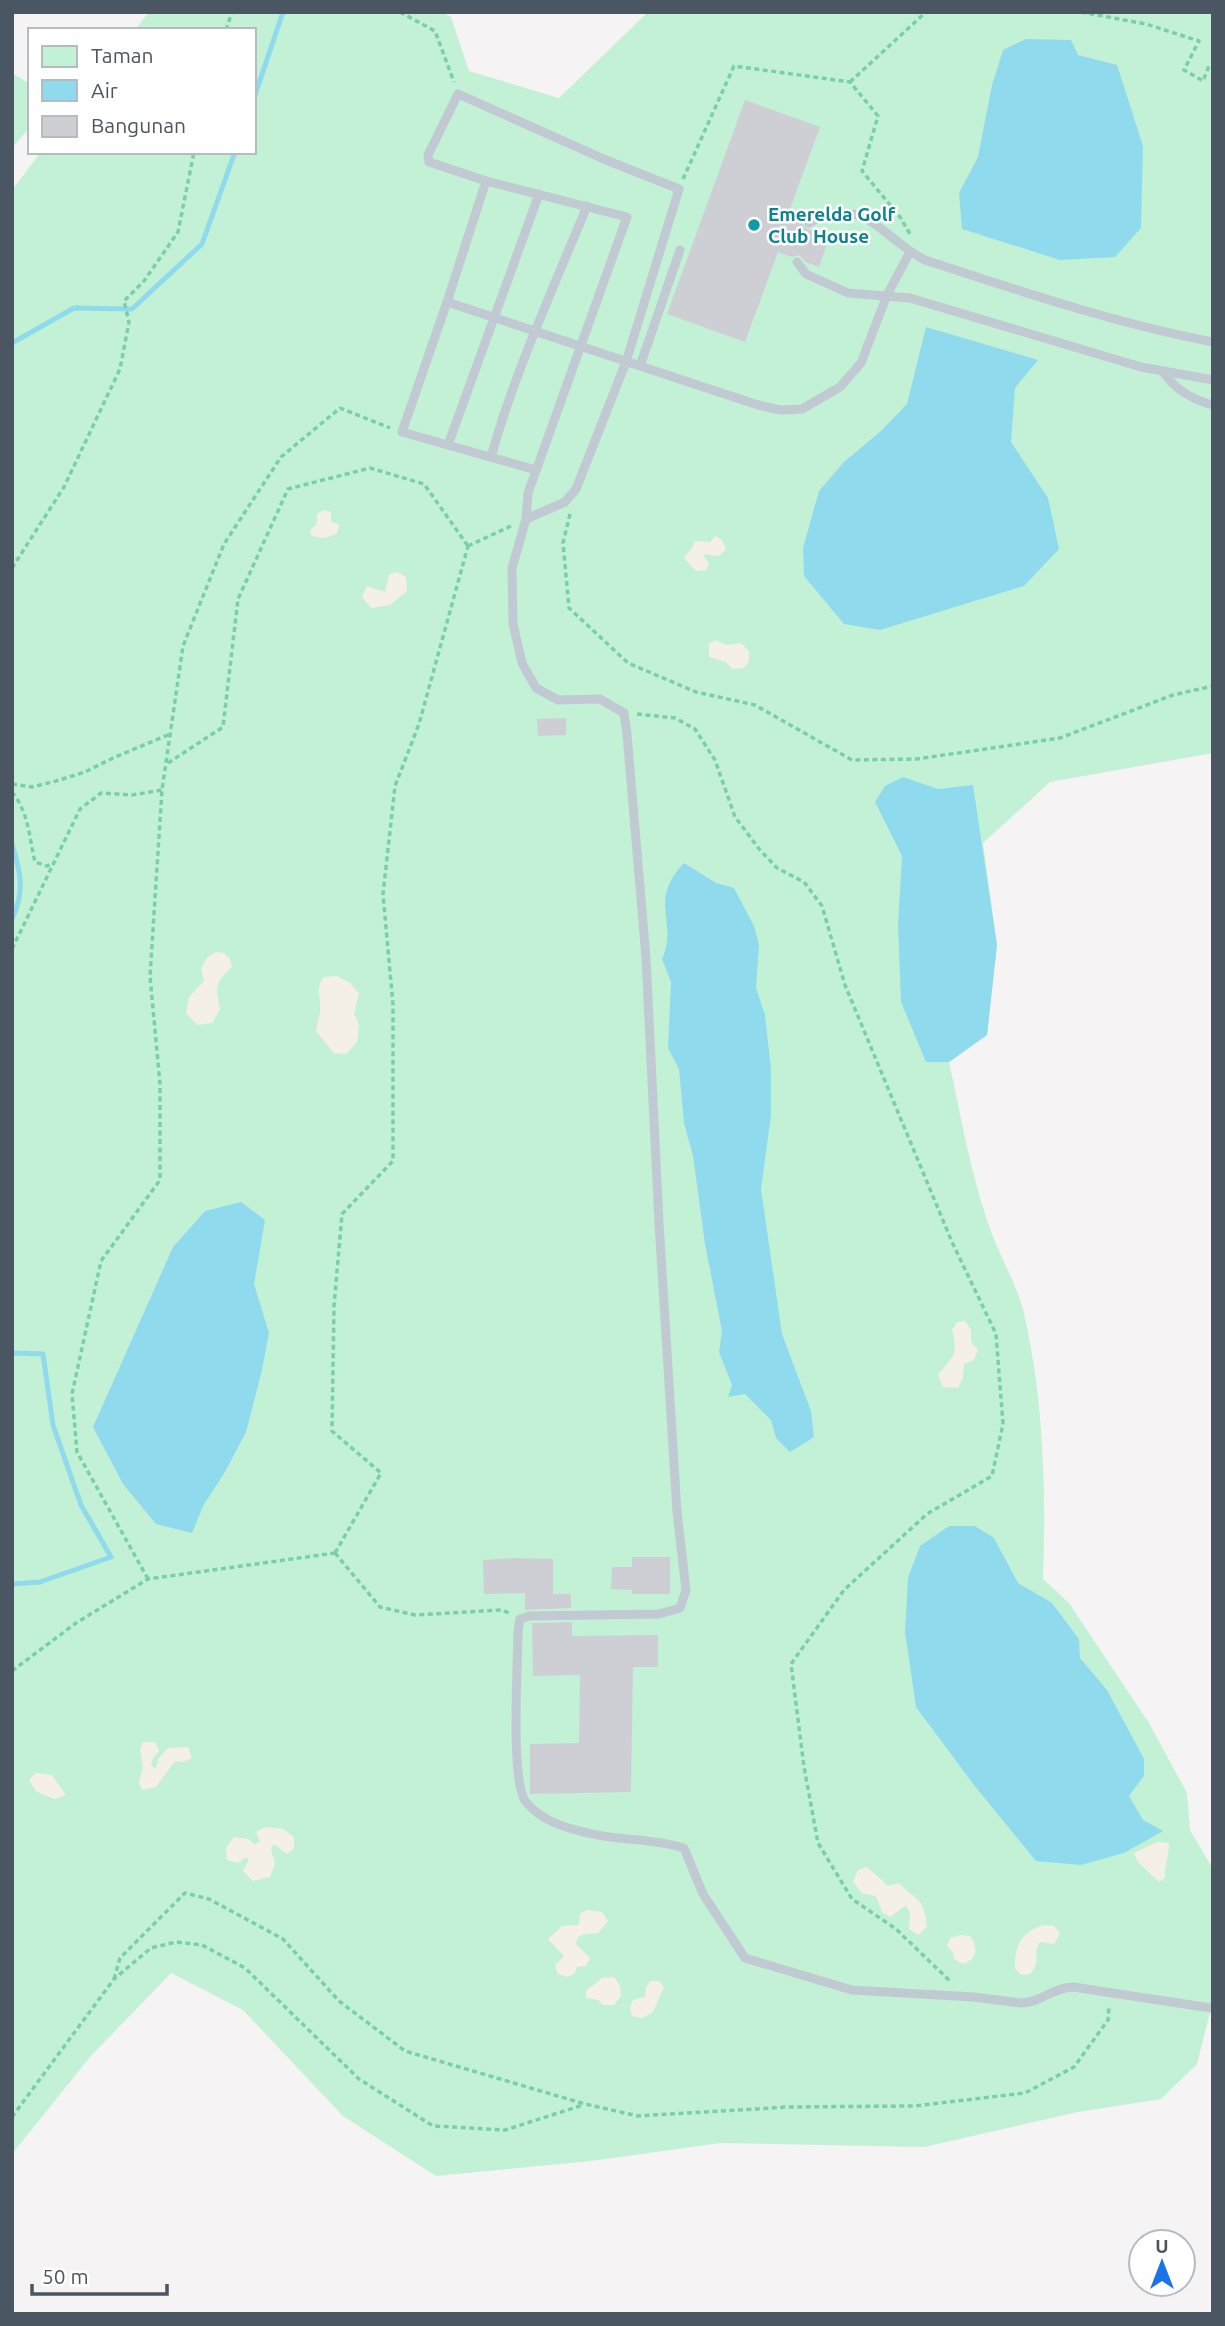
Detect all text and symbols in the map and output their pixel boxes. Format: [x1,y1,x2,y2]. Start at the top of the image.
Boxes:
legend [28,28,256,154]
text: Taman [91,43,154,67]
text: Air [91,78,118,102]
text: Bangunan [91,113,186,137]
place label: Emerelda Golf Club House [768,203,896,247]
marker: Emerelda Golf Club House [746,217,762,233]
north arrow [1127,2228,1197,2298]
text: U [1155,2235,1169,2257]
scale bar [32,2252,166,2296]
text: 50 m [42,2264,89,2288]

